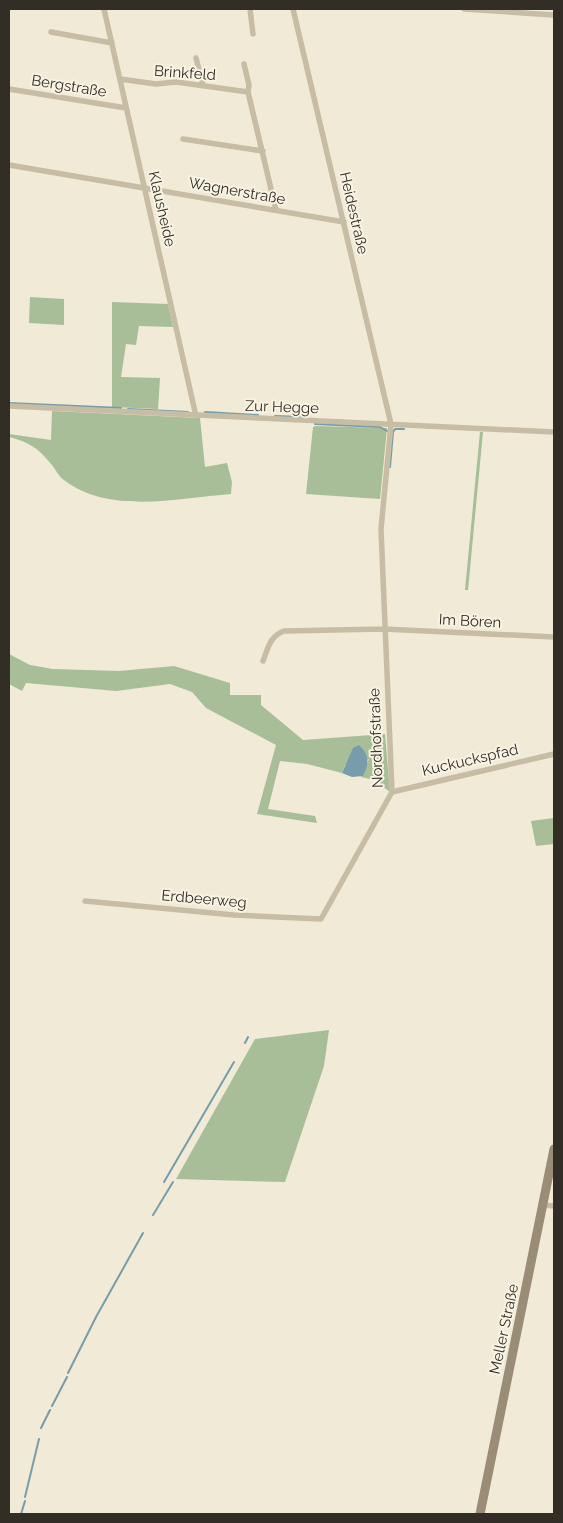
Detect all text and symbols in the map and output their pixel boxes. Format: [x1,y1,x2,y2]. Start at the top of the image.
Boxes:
street label: Brinkfeld [153,62,217,84]
street label: Bergstraße [30,71,108,101]
street label: Klausheide [145,169,179,249]
street label: Heidestraße [336,170,372,256]
street label: Wagnerstraße [187,174,287,208]
street label: Zur Hegge [245,397,319,417]
street label: Im Bören [438,610,502,632]
street label: Nordhofstraße [365,688,387,788]
street label: Kuckuckspfad [420,740,520,780]
street label: Erdbeerweg [161,886,247,912]
street label: Meller Straße [486,1282,522,1376]

